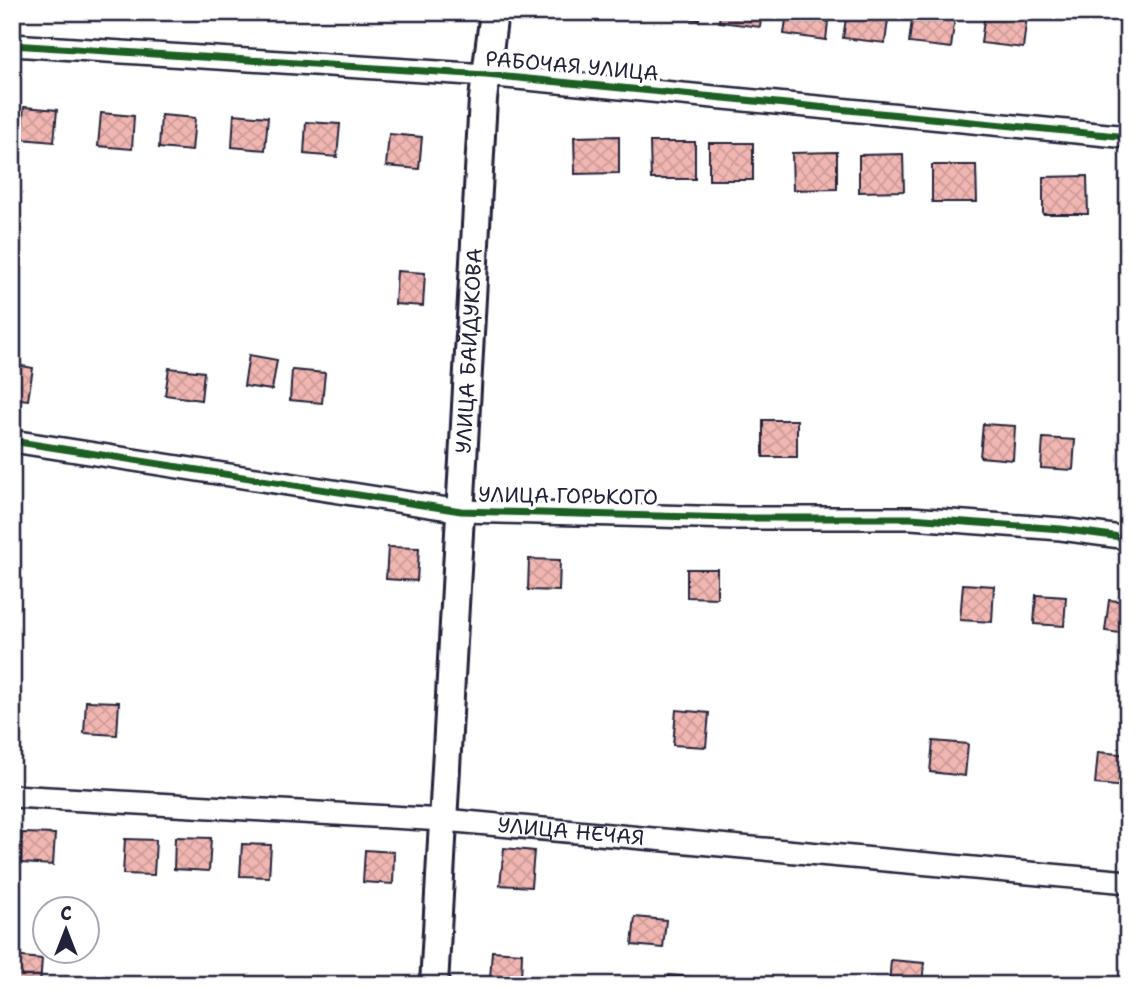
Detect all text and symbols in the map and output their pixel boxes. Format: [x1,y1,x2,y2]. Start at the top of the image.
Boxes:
street label: РАБОЧАЯ УЛИЦА [484,44,660,88]
street label: УЛИЦА БАЙДУКОВА [449,247,489,454]
street label: УЛИЦА ГОРЬКОГО [478,480,658,512]
street label: УЛИЦА НЕЧАЯ [496,811,645,852]
north arrow [32,895,102,965]
text: С [60,901,72,926]

